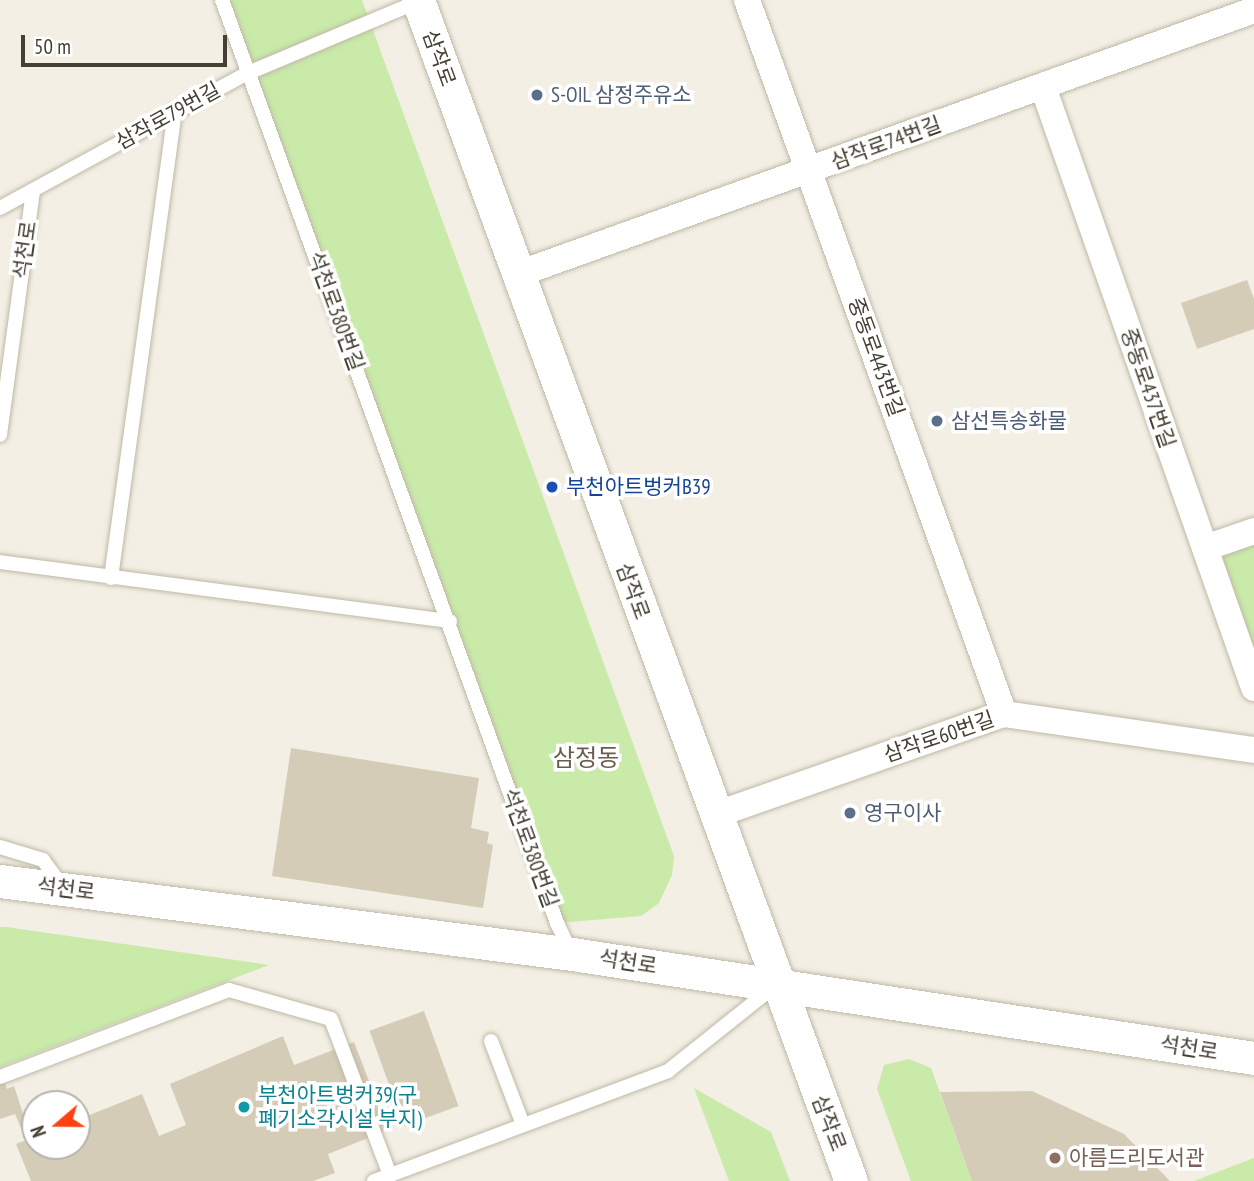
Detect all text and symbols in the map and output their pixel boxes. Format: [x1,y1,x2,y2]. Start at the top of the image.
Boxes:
scale bar [24,21,231,65]
street label: 삼작로 [417,26,461,90]
text: 50 m [34,33,71,60]
street label: 삼작로79번길 [111,77,225,155]
place label: S-OIL 삼정주유소 [551,82,692,108]
marker: S-OIL 삼정주유소 [529,87,545,103]
street label: 삼작로74번길 [827,111,945,175]
street label: 석천로 [8,220,42,280]
street label: 석천로380번길 [303,248,369,374]
street label: 중동로443번길 [843,294,909,420]
street label: 중동로437번길 [1116,325,1180,451]
place label: 삼선특송화물 [951,408,1067,434]
marker: 삼선특송화물 [929,413,945,429]
place label: 부천아트벙커B39 [566,474,711,500]
marker: 부천아트벙커B39 [544,479,560,495]
street label: 삼작로 [611,559,655,623]
street label: 삼작로60번길 [880,706,998,768]
district label: 삼정동 [553,744,619,772]
street label: 석천로380번길 [497,785,563,911]
place label: 영구이사 [864,800,941,826]
marker: 영구이사 [842,805,858,821]
street label: 석천로 [36,873,96,905]
street label: 석천로 [597,945,659,979]
street label: 석천로 [1158,1031,1220,1065]
place label: 부천아트벙커39(구 폐기소각시설 부지) [258,1082,422,1132]
north arrow [21,1090,91,1160]
street label: 삼작로 [807,1091,851,1155]
marker: 부천아트벙커39(구 폐기소각시설 부지) [236,1099,252,1115]
text: N [25,1123,51,1140]
place label: 아름드리도서관 [1069,1145,1204,1171]
marker: 아름드리도서관 [1047,1150,1063,1166]

